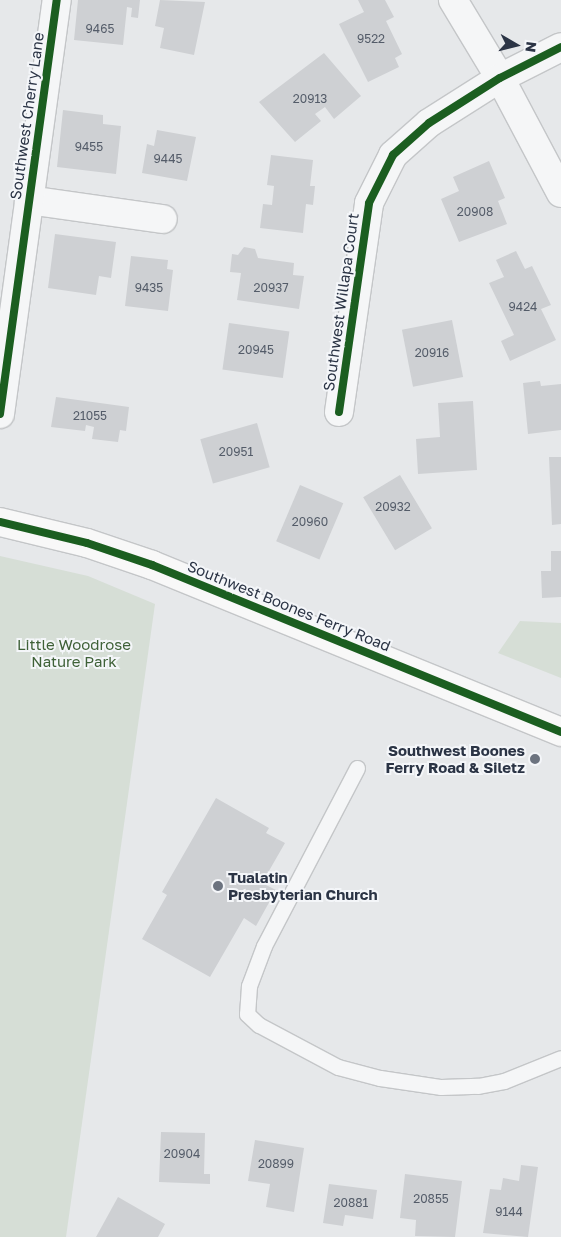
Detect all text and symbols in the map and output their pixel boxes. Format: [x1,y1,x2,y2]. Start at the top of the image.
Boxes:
north arrow [491,20,541,70]
house number: 9465 [86,22,114,36]
street label: Southwest Cherry Lane [6,31,48,201]
house number: 9522 [357,32,385,46]
text: N [522,41,541,54]
house number: 20913 [293,92,327,106]
house number: 9455 [75,140,103,154]
house number: 9445 [154,152,182,166]
house number: 20908 [457,205,493,219]
street label: Southwest Willapa Court [320,212,362,392]
house number: 9435 [135,281,163,295]
house number: 20937 [253,281,289,295]
house number: 9424 [509,300,537,314]
house number: 20945 [238,343,274,357]
house number: 20916 [415,346,449,360]
house number: 21055 [73,409,107,423]
house number: 20951 [219,445,253,459]
house number: 20932 [375,500,411,514]
house number: 20960 [292,515,328,529]
street label: Southwest Boones Ferry Road [185,557,393,655]
park label: Little Woodrose Nature Park [17,635,131,670]
place label: Southwest Boones Ferry Road & Siletz [386,741,525,776]
marker: Southwest Boones Ferry Road & Siletz [529,753,541,765]
place label: Tualatin Presbyterian Church [228,868,377,903]
marker: Tualatin Presbyterian Church [212,880,224,892]
house number: 20904 [164,1147,200,1161]
house number: 20899 [258,1157,294,1171]
house number: 20855 [413,1192,449,1206]
house number: 20881 [334,1196,368,1210]
house number: 9144 [495,1205,523,1219]

